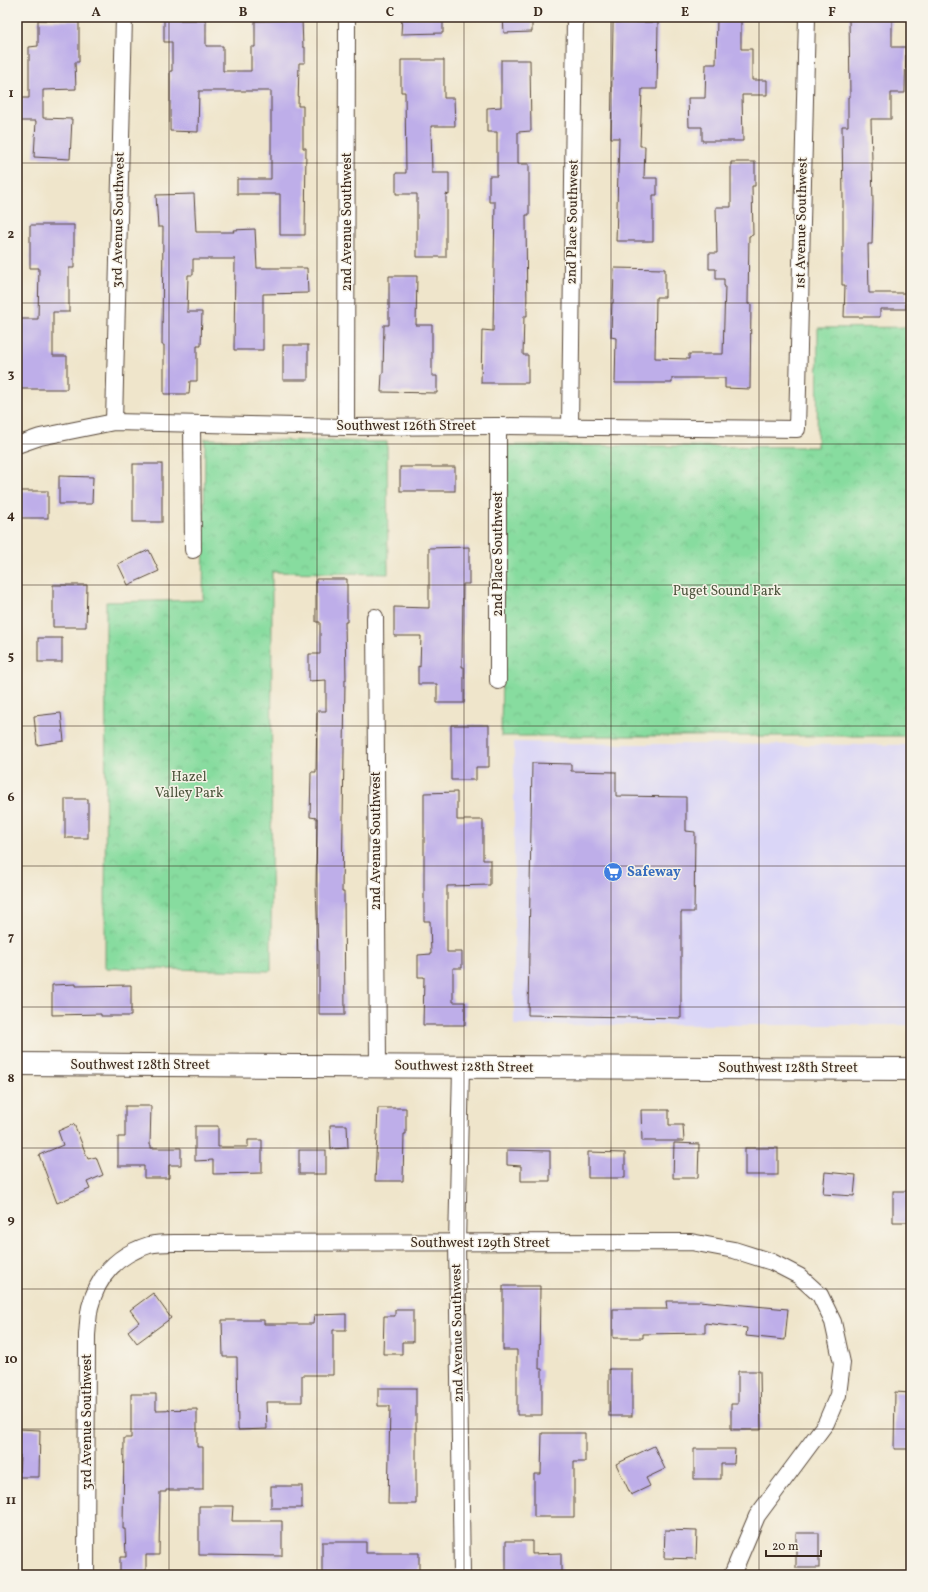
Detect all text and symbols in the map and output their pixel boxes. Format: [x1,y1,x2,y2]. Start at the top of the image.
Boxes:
text: A [91,4,101,22]
text: B [239,4,248,22]
text: C [386,4,394,22]
text: D [533,4,543,22]
text: E [681,4,689,22]
text: F [828,4,836,22]
text: 1 [8,85,14,103]
street label: 3rd Avenue Southwest [108,152,130,288]
street label: 2nd Avenue Southwest [338,152,357,292]
street label: 1st Avenue Southwest [791,157,813,289]
street label: 2nd Place Southwest [562,159,584,285]
text: 2 [8,226,15,244]
text: 3 [8,366,15,384]
street label: Southwest 126th Street [336,417,476,436]
street label: 2nd Place Southwest [489,491,508,617]
text: 4 [7,507,15,525]
park label: Puget Sound Park [673,582,781,601]
text: 5 [8,648,14,666]
park label: Hazel Valley Park [155,768,224,803]
street label: 2nd Avenue Southwest [367,771,386,911]
text: 6 [7,789,15,807]
supermarket icon: Safeway [602,861,624,883]
place label: Safeway [627,863,681,882]
text: 7 [8,929,14,947]
street label: Southwest 128th Street [70,1056,210,1075]
street label: Southwest 128th Street [394,1056,534,1078]
street label: Southwest 128th Street [718,1059,858,1078]
text: 8 [7,1070,15,1088]
text: 9 [7,1211,15,1229]
street label: Southwest 129th Street [410,1234,550,1253]
street label: 2nd Avenue Southwest [447,1263,469,1403]
text: 10 [4,1351,18,1369]
street label: 3rd Avenue Southwest [78,1354,97,1490]
text: 11 [6,1492,16,1510]
scale bar [766,1532,821,1558]
text: 20 m [772,1539,799,1555]

